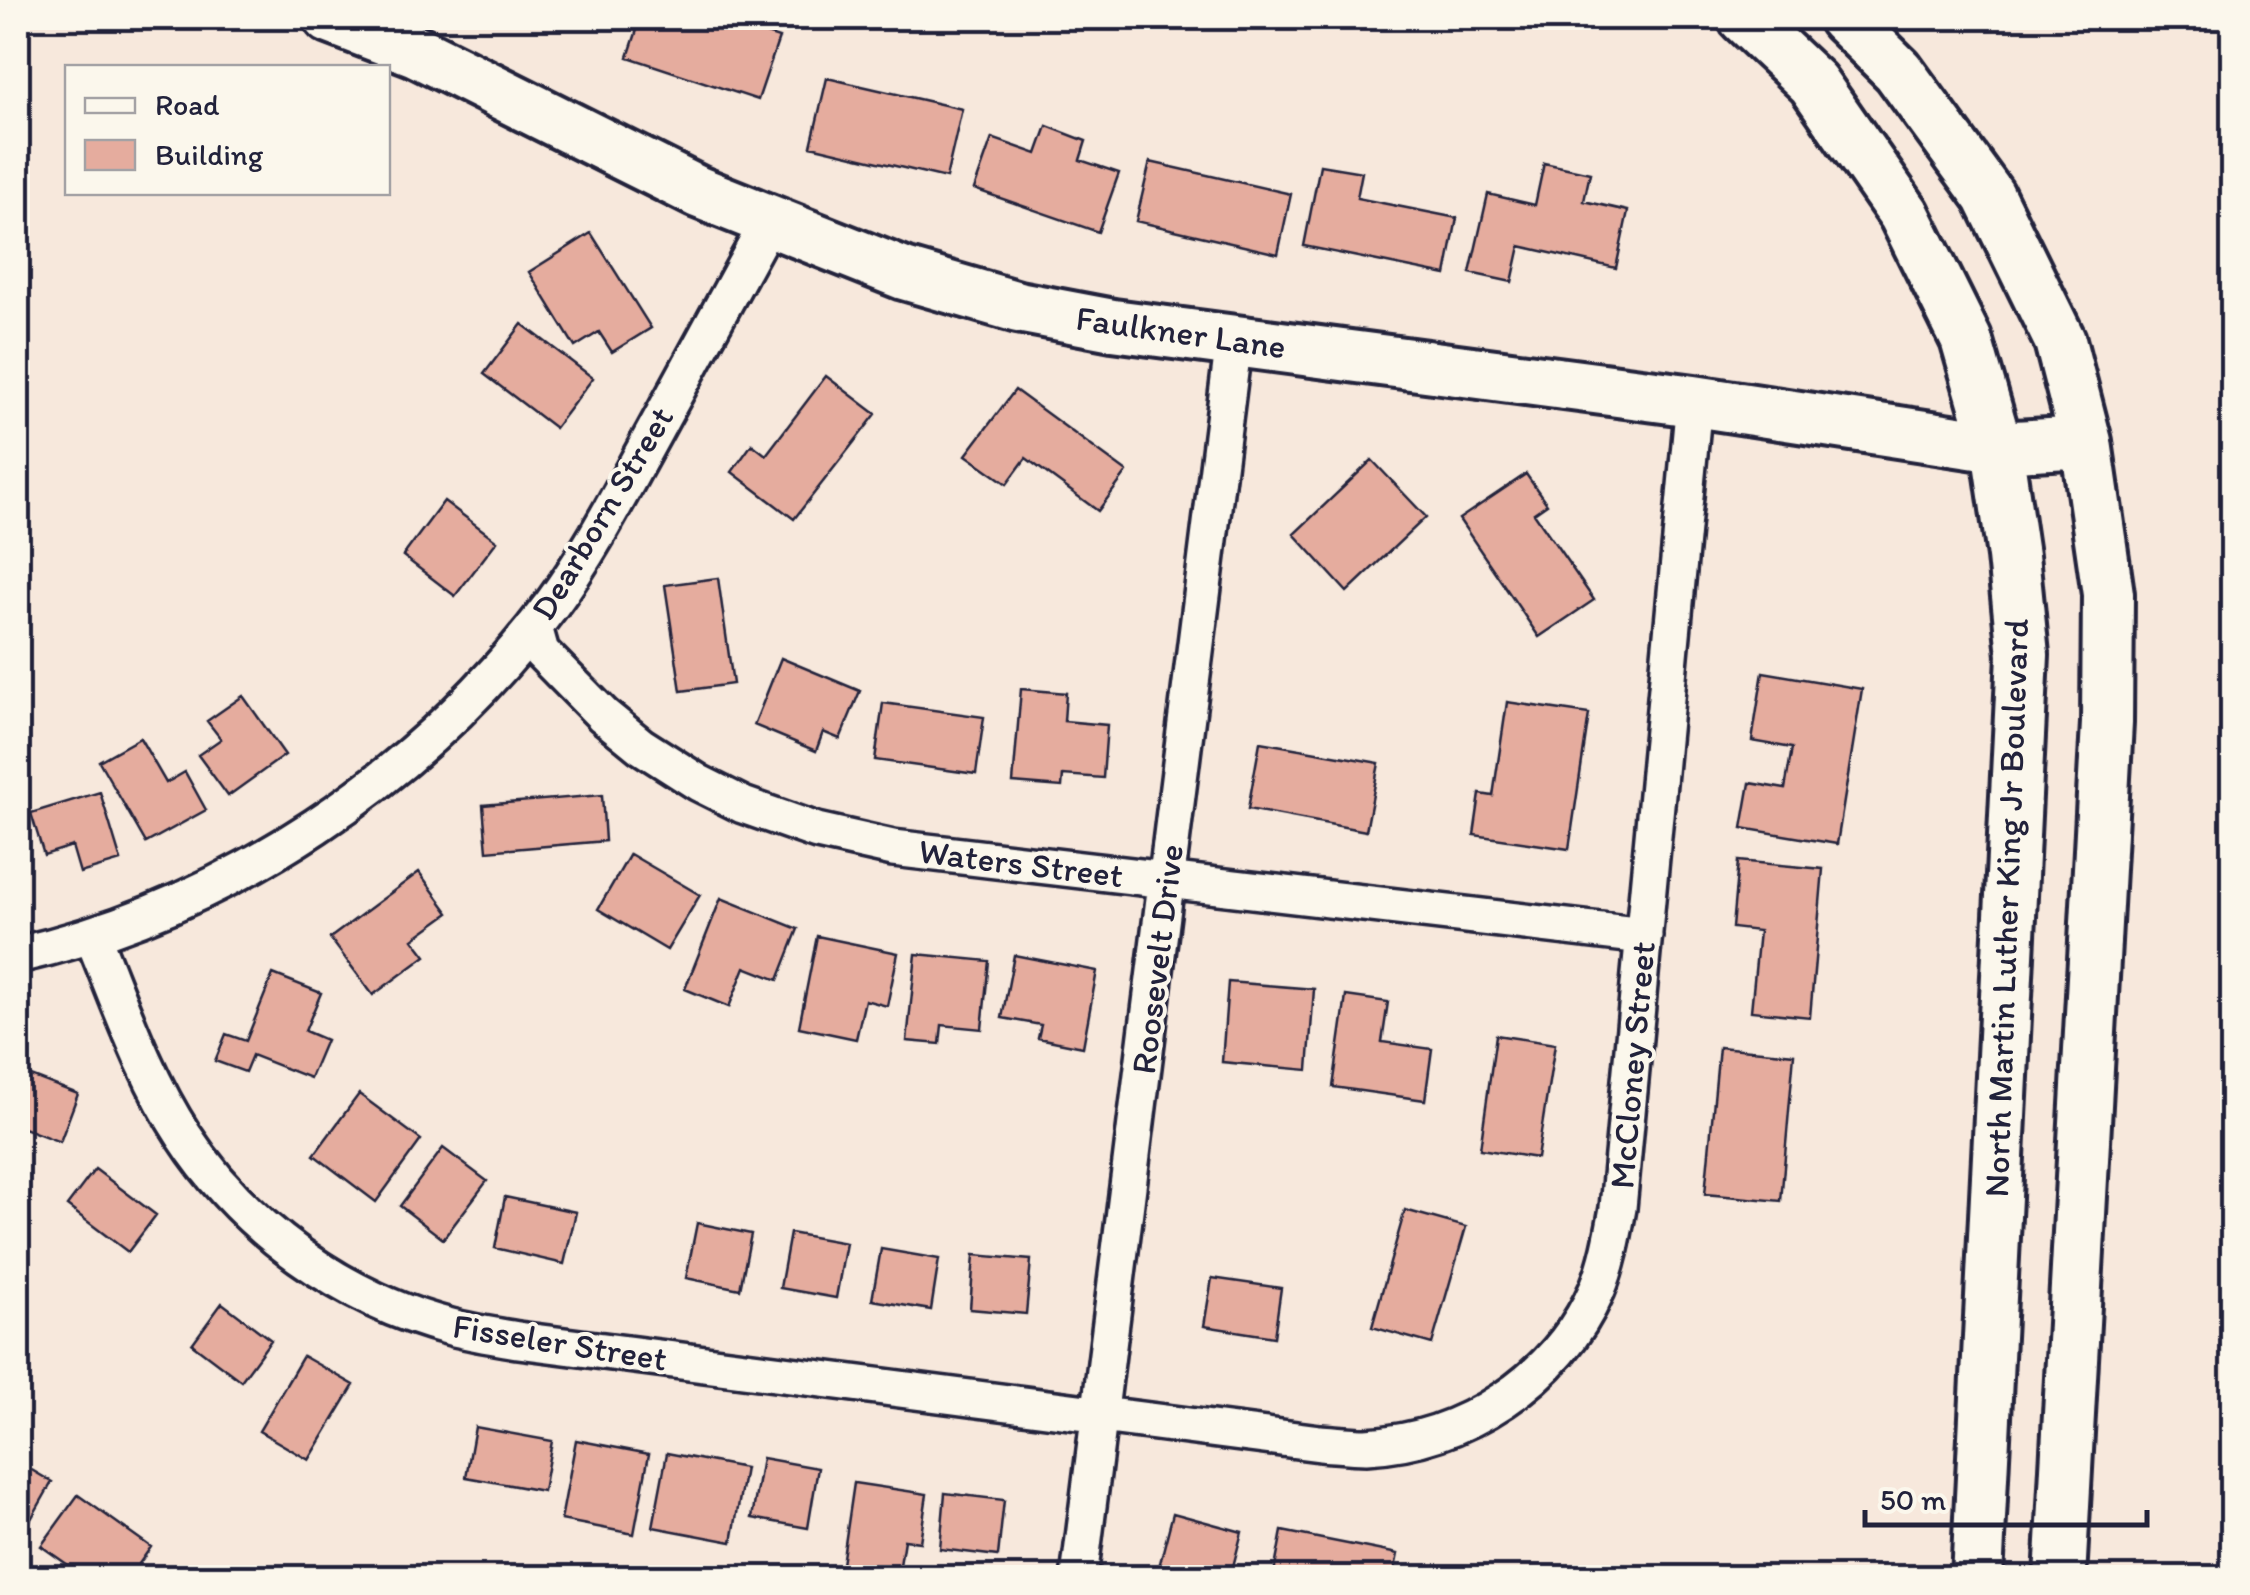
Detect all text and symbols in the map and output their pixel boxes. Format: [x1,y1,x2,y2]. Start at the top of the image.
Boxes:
legend [65,65,390,195]
text: Road [155,86,220,123]
text: Building [155,136,264,173]
street label: Faulkner Lane [1073,296,1289,368]
street label: Dearborn Street [522,399,682,627]
street label: North Martin Luther King Jr Boulevard [1975,618,2037,1198]
street label: Waters Street [916,830,1126,896]
street label: Roosevelt Drive [1122,842,1192,1076]
street label: McCloney Street [1600,939,1664,1191]
street label: Fisseler Street [450,1304,670,1380]
scale bar [1865,1465,2148,1527]
text: 50 m [1880,1481,1946,1518]

